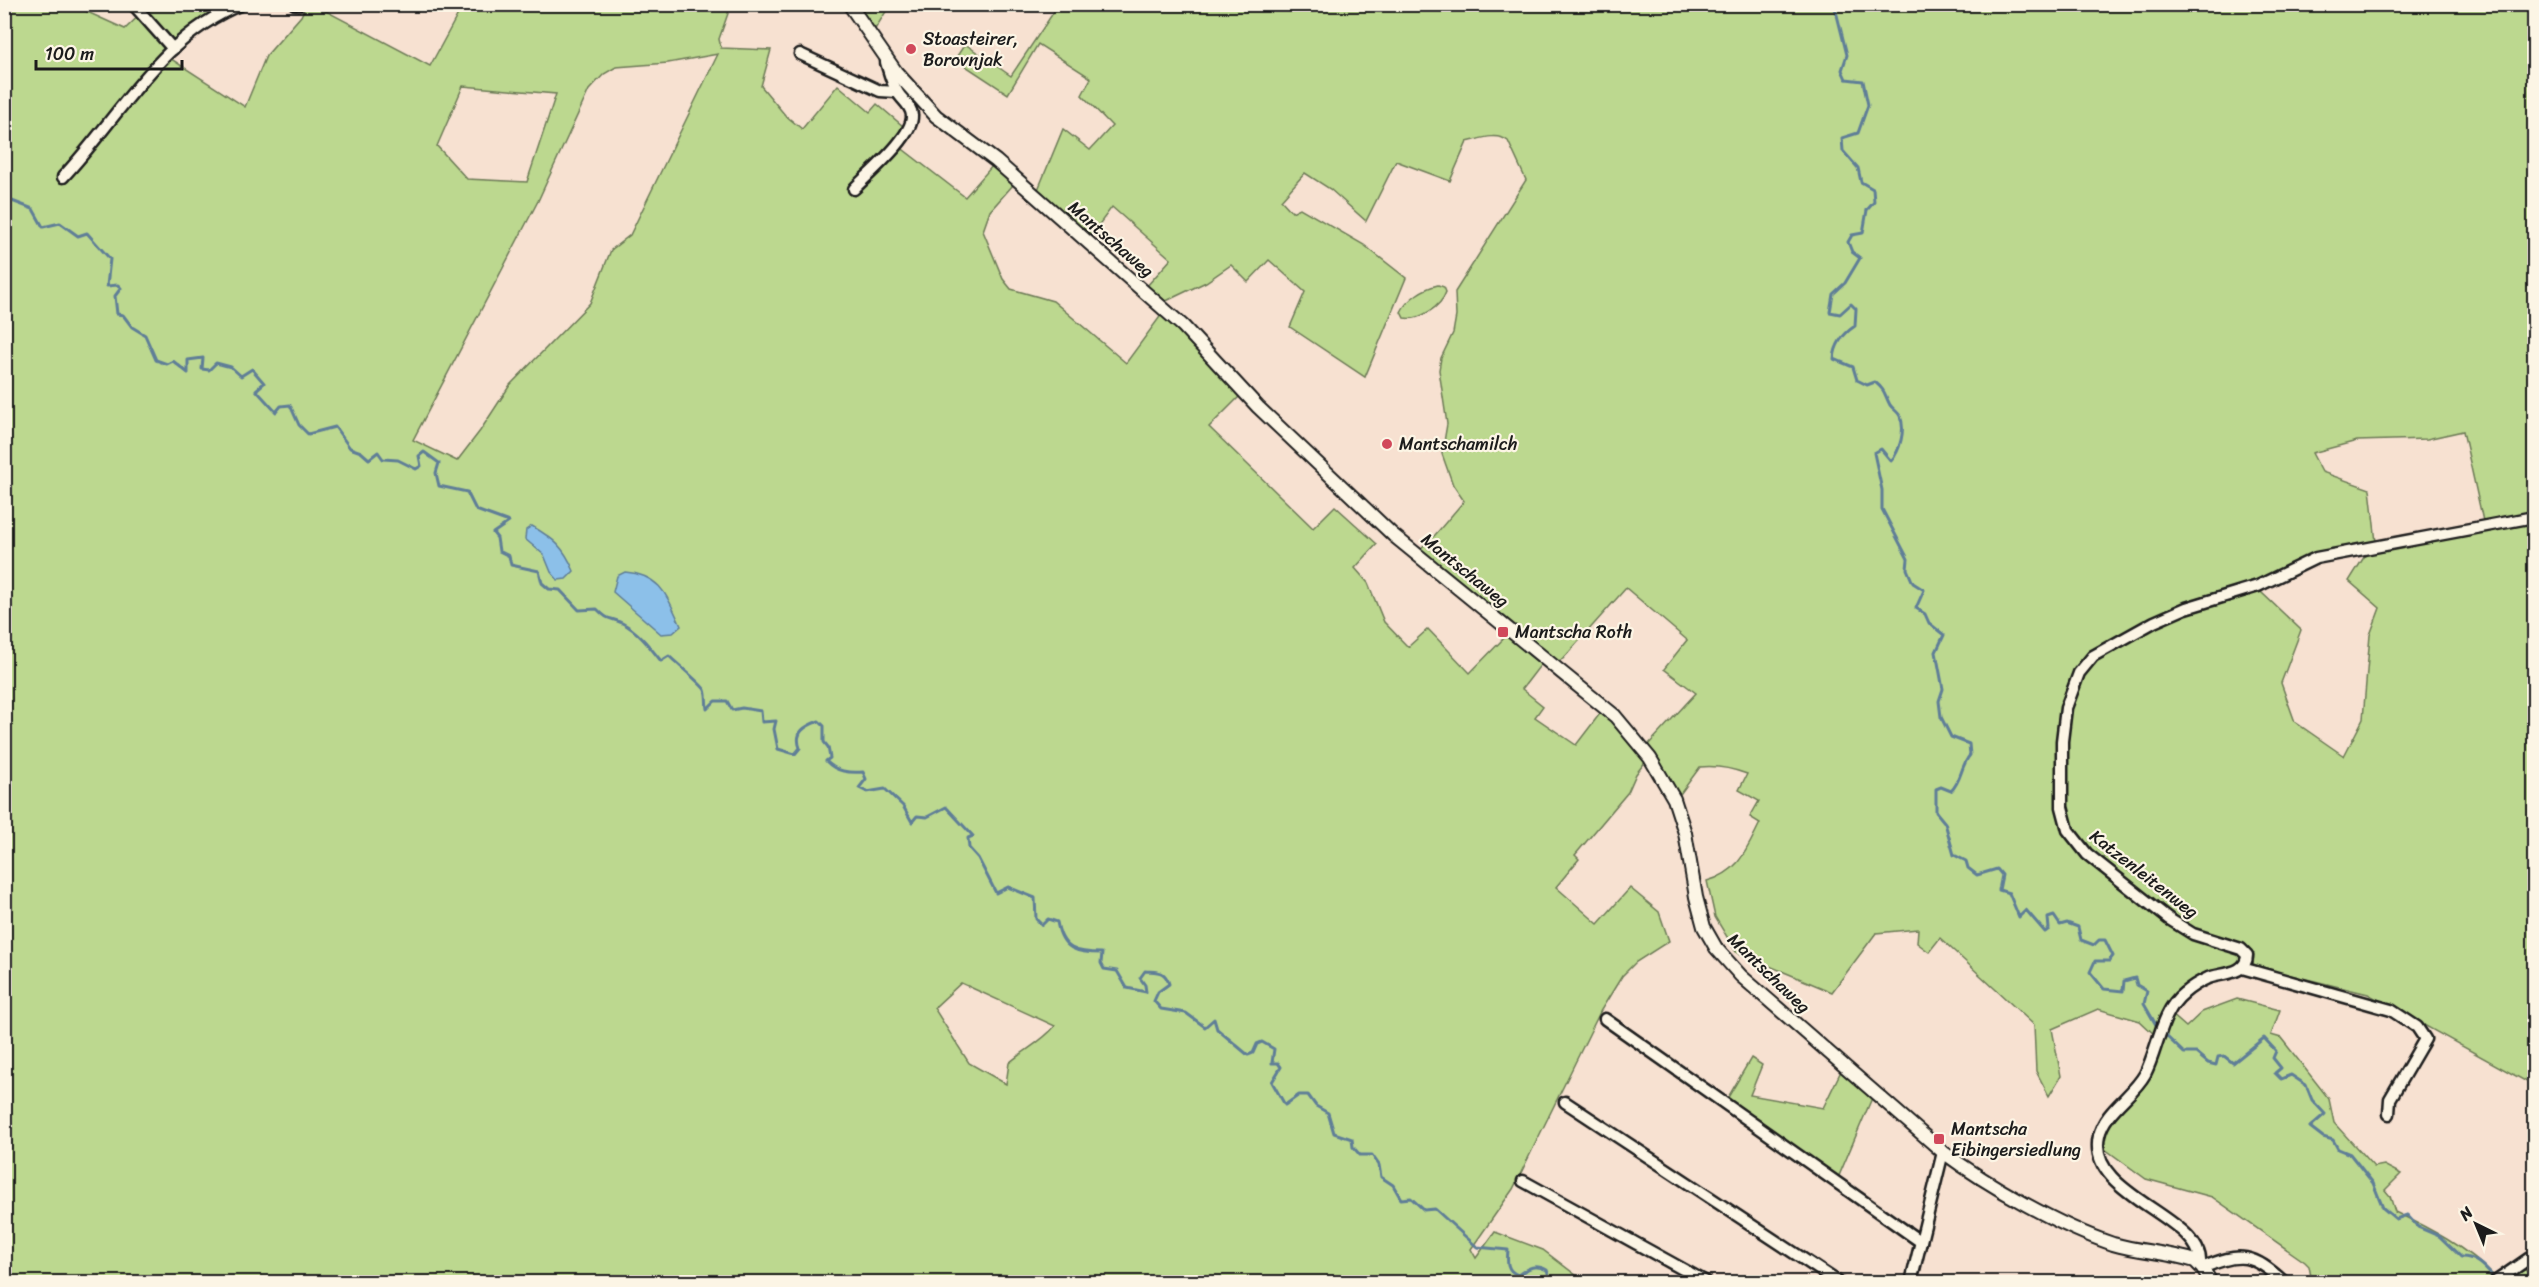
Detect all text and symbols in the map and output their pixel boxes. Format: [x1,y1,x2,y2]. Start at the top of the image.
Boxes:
place label: Stoasteirer, Borovnjak [923,23,1018,76]
scale bar [36,33,182,71]
text: 100 m [45,38,94,70]
marker: Stoasteirer, Borovnjak [904,42,918,56]
street label: Mantschaweg [1060,192,1162,286]
place label: Mantschamilch [1399,428,1517,460]
marker: Mantschamilch [1380,437,1394,451]
street label: Mantschaweg [1414,524,1516,616]
place label: Mantscha Roth [1515,616,1632,648]
marker: Mantscha Roth [1496,625,1510,639]
street label: Katzenleitenweg [2082,821,2206,927]
street label: Mantschaweg [1720,925,1818,1021]
place label: Mantscha Eibingersiedlung [1951,1113,2081,1166]
marker: Mantscha Eibingersiedlung [1932,1132,1946,1146]
north arrow [2446,1194,2506,1254]
text: N [2451,1198,2481,1228]

